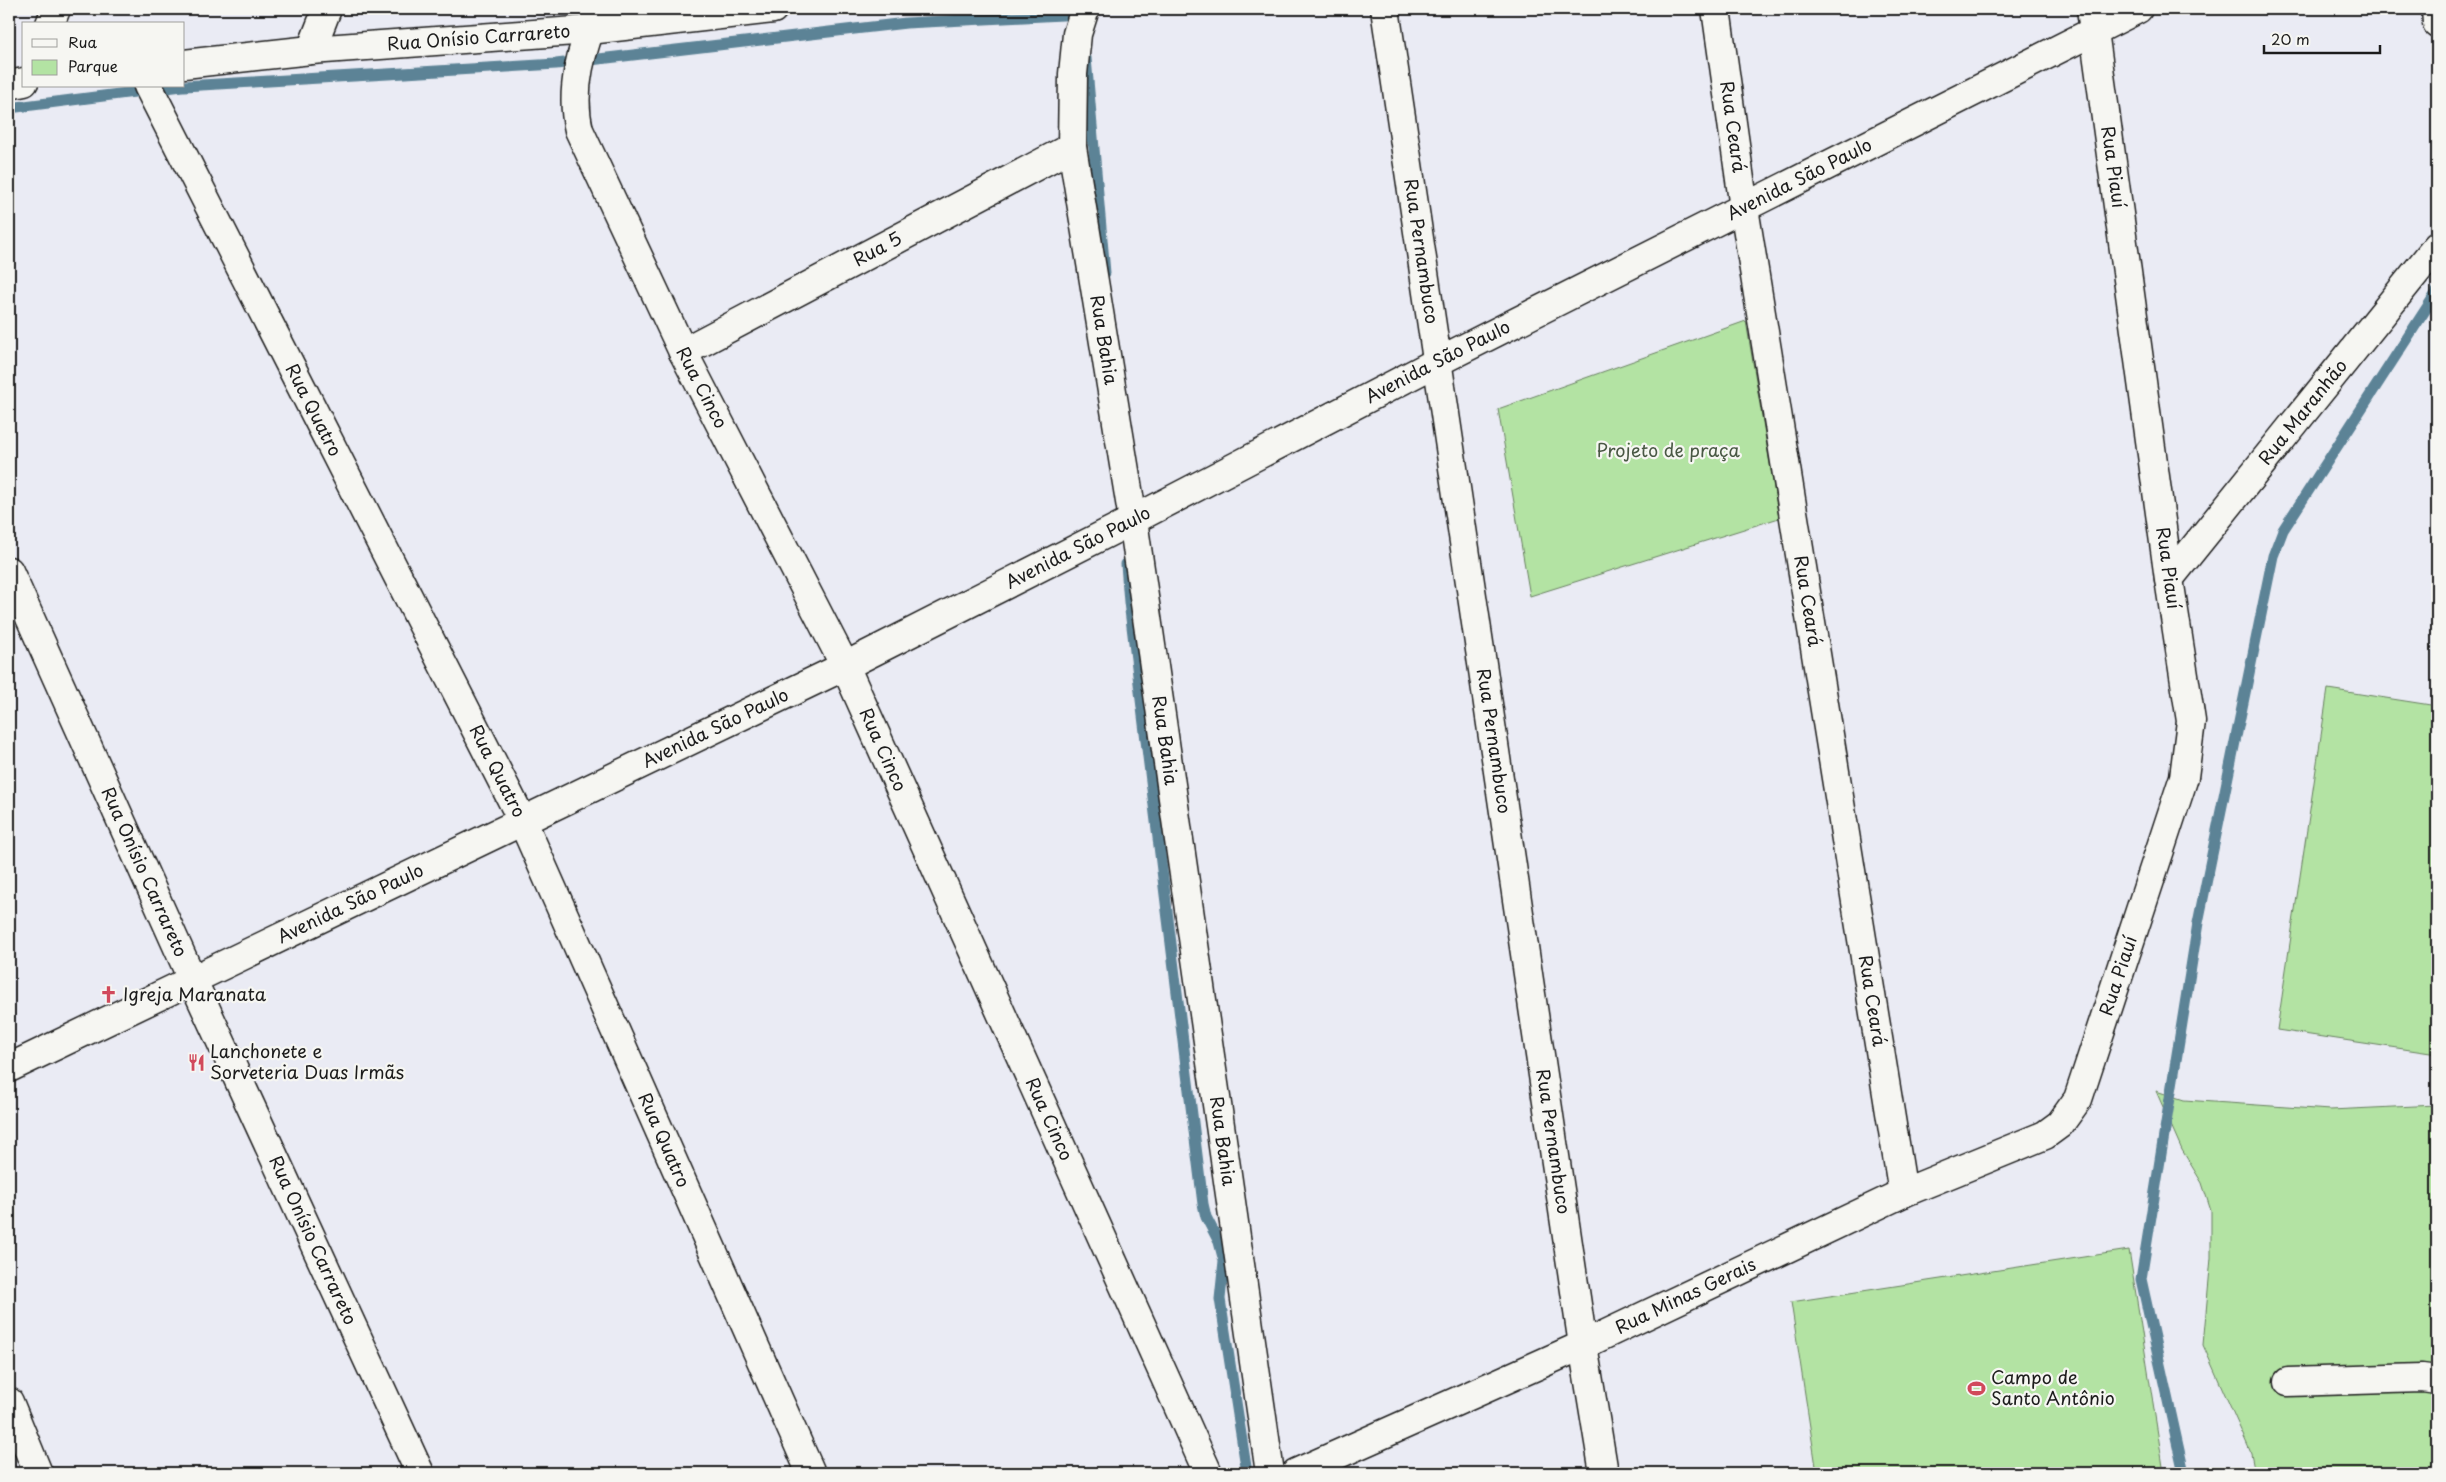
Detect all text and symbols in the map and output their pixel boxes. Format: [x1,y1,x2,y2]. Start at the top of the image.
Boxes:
street label: Rua Onísio Carrareto [386,16,571,56]
legend [22,22,185,88]
scale bar [2264,22,2380,54]
text: 20 m [2271,27,2310,50]
text: Rua [68,30,97,53]
text: Parque [68,54,118,77]
street label: Rua Ceará [1714,79,1754,175]
street label: Rua Piauí [2095,124,2134,210]
street label: Avenida São Paulo [1722,130,1876,226]
street label: Rua Pernambuco [1398,177,1446,326]
street label: Rua 5 [848,224,906,272]
street label: Rua Bahia [1084,293,1126,387]
street label: Avenida São Paulo [1360,312,1514,409]
street label: Rua Cinco [670,341,735,433]
street label: Rua Maranhão [2251,353,2353,470]
street label: Rua Quatro [280,359,350,461]
park label: Projeto de praça [1596,436,1740,463]
street label: Avenida São Paulo [1000,498,1155,595]
street label: Rua Piauí [2150,525,2189,611]
street label: Rua Ceará [1788,553,1830,649]
street label: Rua Pernambuco [1471,666,1519,815]
street label: Avenida São Paulo [637,680,793,774]
street label: Rua Bahia [1146,693,1186,787]
street label: Rua Cinco [854,703,915,795]
street label: Rua Quatro [464,719,533,822]
street label: Rua Onísio Carrareto [96,782,195,961]
street label: Avenida São Paulo [272,856,428,949]
street label: Rua Piauí [2091,932,2143,1019]
street label: Rua Ceará [1853,953,1894,1049]
place label: Igreja Maranata [123,980,267,1007]
church icon: Igreja Maranata [99,985,119,1005]
place label: Lanchonete e Sorveteria Duas Irmãs [210,1037,404,1085]
restaurant icon: Lanchonete e Sorveteria Duas Irmãs [186,1052,206,1072]
street label: Rua Pernambuco [1530,1067,1578,1216]
street label: Rua Cinco [1020,1073,1081,1165]
street label: Rua Quatro [632,1088,698,1191]
street label: Rua Bahia [1204,1094,1244,1188]
street label: Rua Onísio Carrareto [263,1151,365,1329]
street label: Rua Minas Gerais [1610,1250,1760,1340]
place label: Campo de Santo Antônio [1991,1363,2115,1411]
sports icon: Campo de Santo Antônio [1967,1378,1987,1398]

